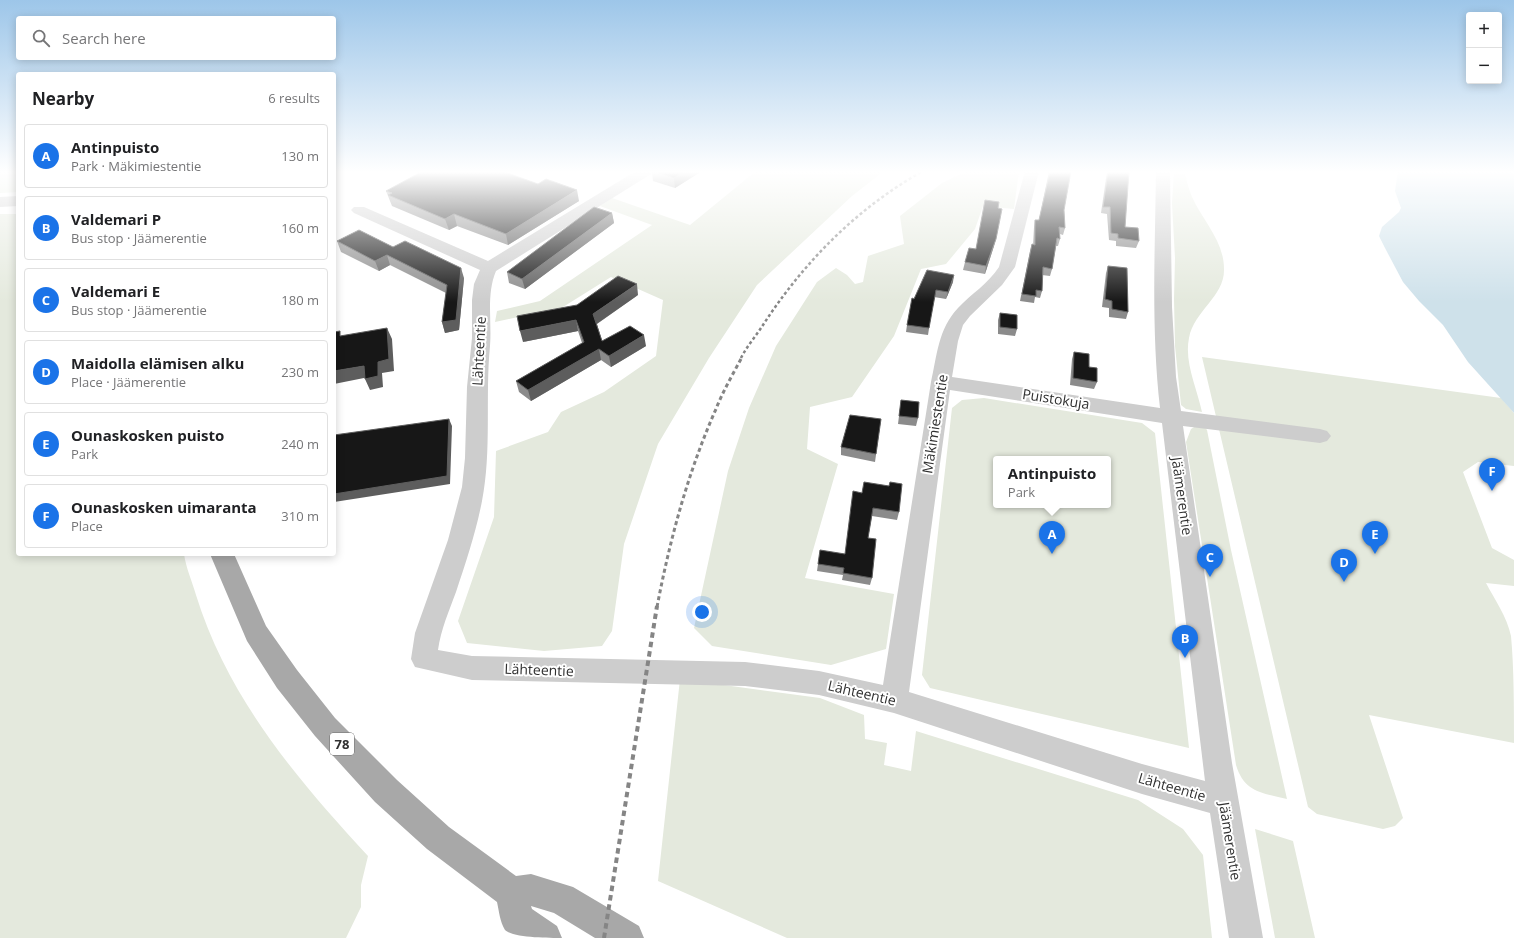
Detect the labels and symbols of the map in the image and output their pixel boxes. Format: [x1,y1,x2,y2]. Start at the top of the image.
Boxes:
street label: Lähteentie [467,316,490,386]
street label: Mäkimiestentie [917,373,952,475]
street label: Puistokuja [1021,384,1091,413]
street label: Jäämerentie [1167,454,1197,536]
pin: F [1479,458,1505,491]
pin: A [1039,521,1065,554]
pin: E [1362,521,1388,554]
pin: C [1197,544,1223,577]
pin: D [1331,549,1357,582]
your location [692,602,712,622]
pin: B [1172,625,1198,658]
street label: Lähteentie [504,659,574,680]
street label: Lähteentie [826,675,898,710]
road number: 78 [330,733,354,755]
street label: Lähteentie [1136,768,1208,805]
street label: Jäämerentie [1215,799,1246,881]

